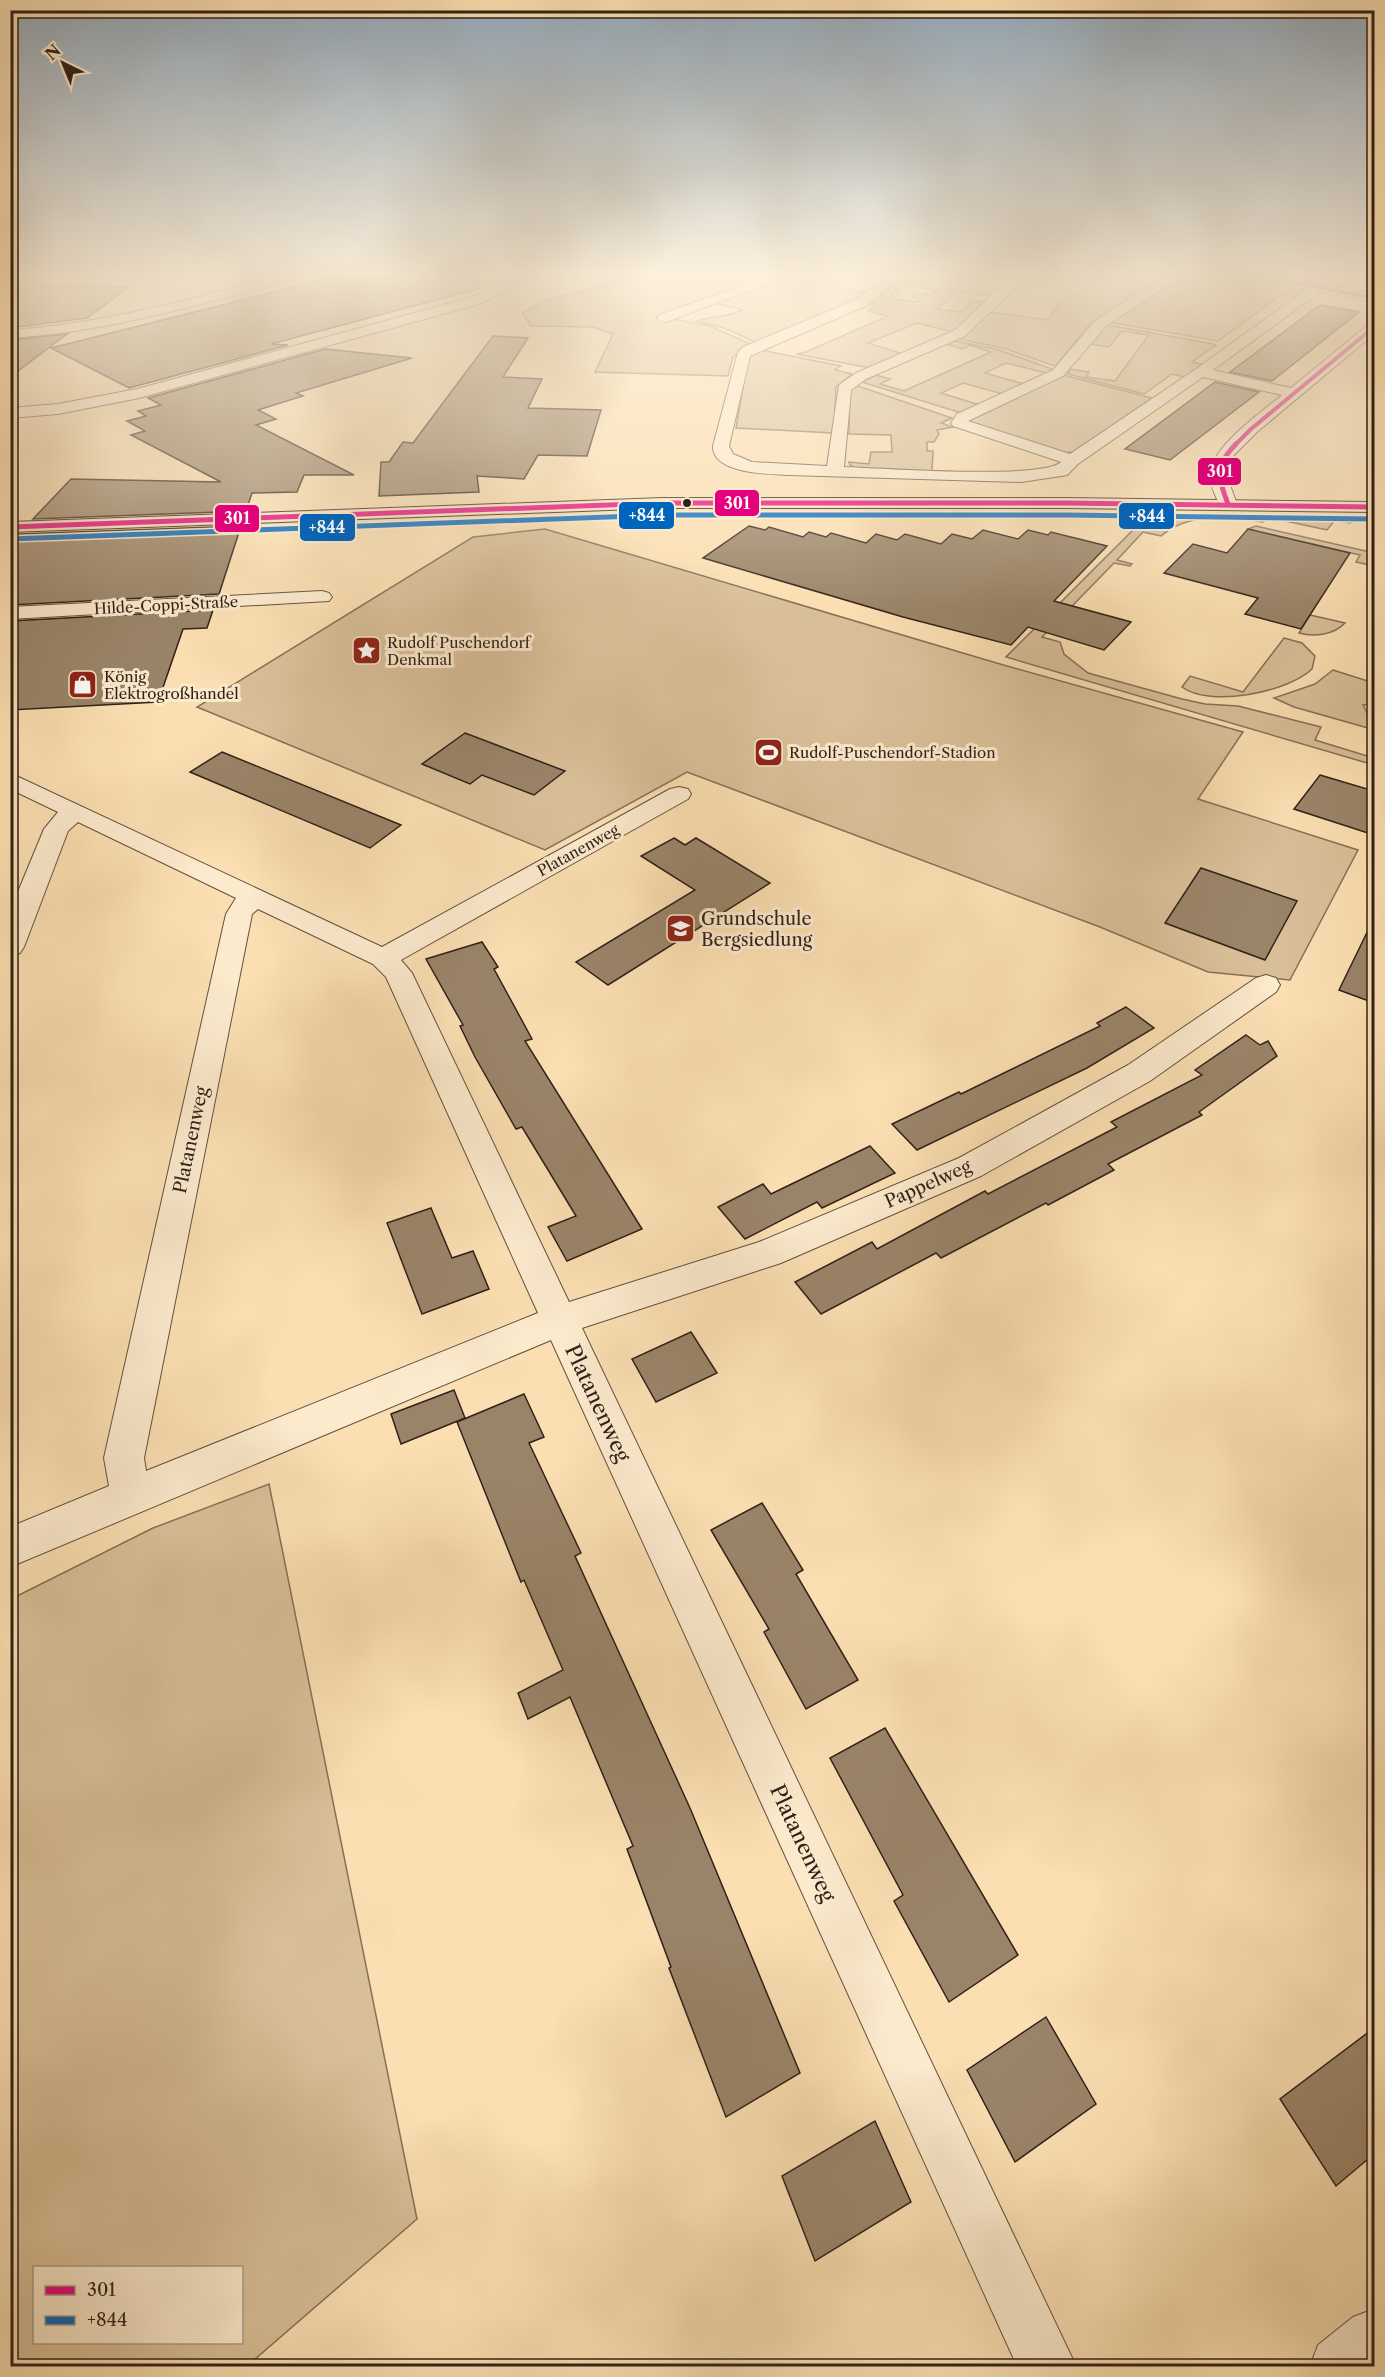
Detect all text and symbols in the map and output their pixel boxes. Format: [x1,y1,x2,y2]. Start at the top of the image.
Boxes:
north arrow [33,33,93,93]
text: N [41,40,65,64]
line badge: 301 [1197,457,1242,486]
text: 301 [1207,461,1234,481]
line badge: 301 [714,489,760,517]
text: 301 [724,493,751,513]
unlabelled marker [681,497,693,509]
line badge: +844 [618,501,675,530]
line badge: +844 [1118,502,1175,530]
line badge: 301 [214,504,260,533]
text: +844 [629,505,665,525]
text: +844 [1129,506,1165,526]
text: 301 [224,508,251,528]
line badge: +844 [299,513,356,542]
text: +844 [309,517,345,537]
street label: Hilde-Coppi-Straße [93,592,239,618]
place label: Rudolf Puschendorf Denkmal [387,633,532,669]
place icon: Rudolf Puschendorf Denkmal [350,635,382,667]
place label: König Elektrogroßhandel [104,667,239,703]
shop icon: König Elektrogroßhandel [67,669,99,701]
sports icon: Rudolf-Puschendorf-Stadion [752,736,784,768]
place label: Rudolf-Puschendorf-Stadion [789,743,996,762]
street label: Platanenweg [534,820,622,880]
place label: Grundschule Bergsiedlung [701,908,813,951]
school or university icon: Grundschule Bergsiedlung [664,913,696,945]
street label: Platanenweg [169,1084,213,1195]
street label: Pappelweg [881,1155,975,1213]
street label: Platanenweg [560,1340,637,1467]
street label: Platanenweg [765,1780,842,1907]
legend [33,2266,243,2344]
text: 301 [87,2279,116,2301]
text: +844 [87,2309,127,2331]

